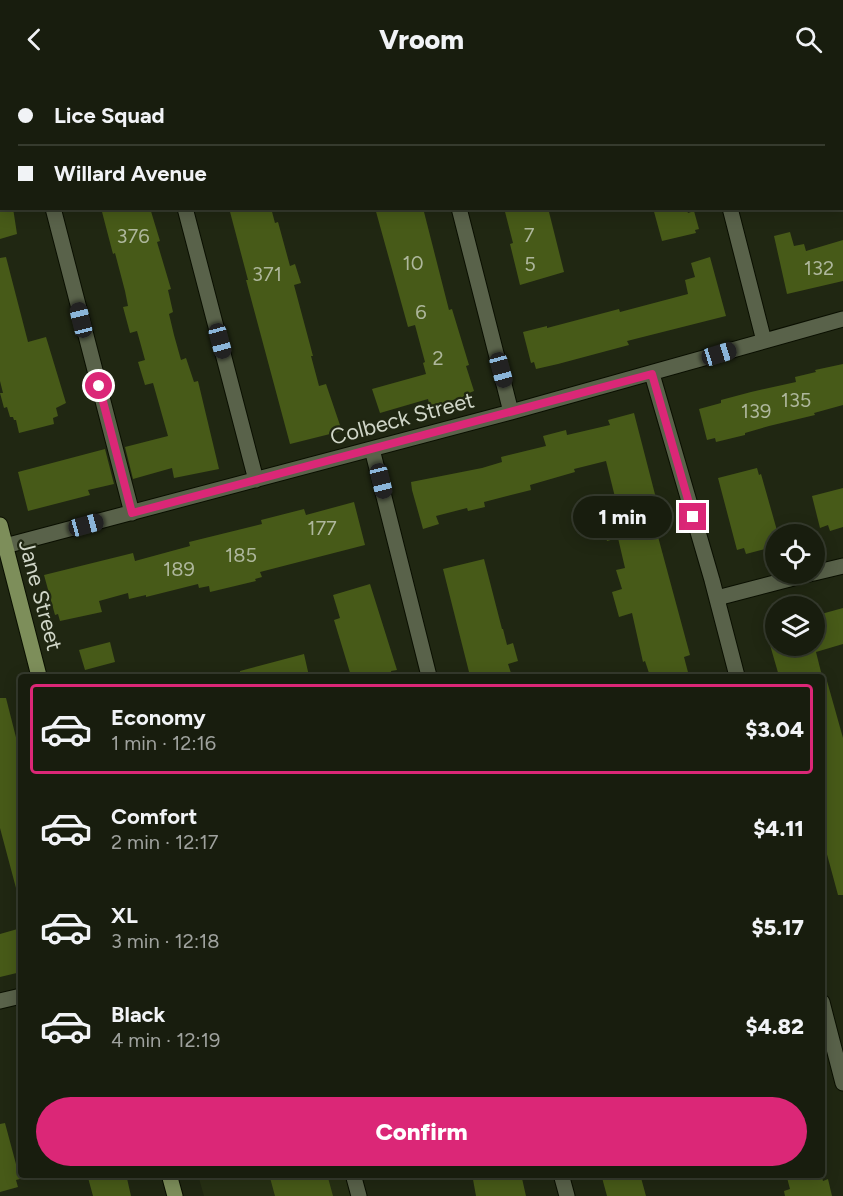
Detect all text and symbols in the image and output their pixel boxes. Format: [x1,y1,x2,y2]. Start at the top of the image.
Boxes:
icon: back [18,23,51,56]
text: Vroom [379,23,464,56]
icon: search [792,23,825,56]
text: Lice Squad [54,102,165,129]
text: Willard Avenue [54,160,207,187]
house number: 7 [524,223,535,247]
house number: 376 [117,224,149,248]
house number: 10 [402,251,424,275]
house number: 5 [524,252,536,276]
house number: 132 [804,256,834,280]
house number: 371 [252,262,282,286]
car [68,300,94,340]
house number: 6 [415,300,427,324]
car [207,321,233,361]
car [699,340,739,368]
house number: 2 [432,346,444,370]
car [488,350,514,390]
route start [85,372,112,399]
street label: Colbeck Street [327,386,477,451]
house number: 135 [781,388,811,412]
house number: 139 [741,399,771,423]
car [368,461,394,501]
callout: 1 min [573,496,672,538]
route end [679,503,706,530]
text: 1 min [599,505,646,529]
car [66,512,106,538]
house number: 177 [307,516,337,540]
map controls [765,524,825,656]
button: locate [765,524,825,584]
street label: Jane Street [13,537,68,654]
house number: 185 [225,543,257,567]
house number: 189 [163,557,195,581]
button: layers [765,596,825,656]
icon: car [39,702,93,756]
text: Economy [111,704,206,731]
text: $3.04 [745,716,804,743]
text: 1 min · 12:16 [111,731,216,755]
icon: car [39,801,93,855]
text: Comfort [111,803,197,830]
text: $4.11 [753,815,804,842]
text: 2 min · 12:17 [111,830,218,854]
icon: car [39,900,93,954]
text: XL [111,902,138,929]
text: $5.17 [751,914,804,941]
text: 3 min · 12:18 [111,929,220,953]
icon: car [39,999,93,1053]
text: Black [111,1001,165,1028]
text: $4.82 [746,1013,804,1040]
text: 4 min · 12:19 [111,1028,220,1052]
button: Confirm [36,1097,807,1166]

